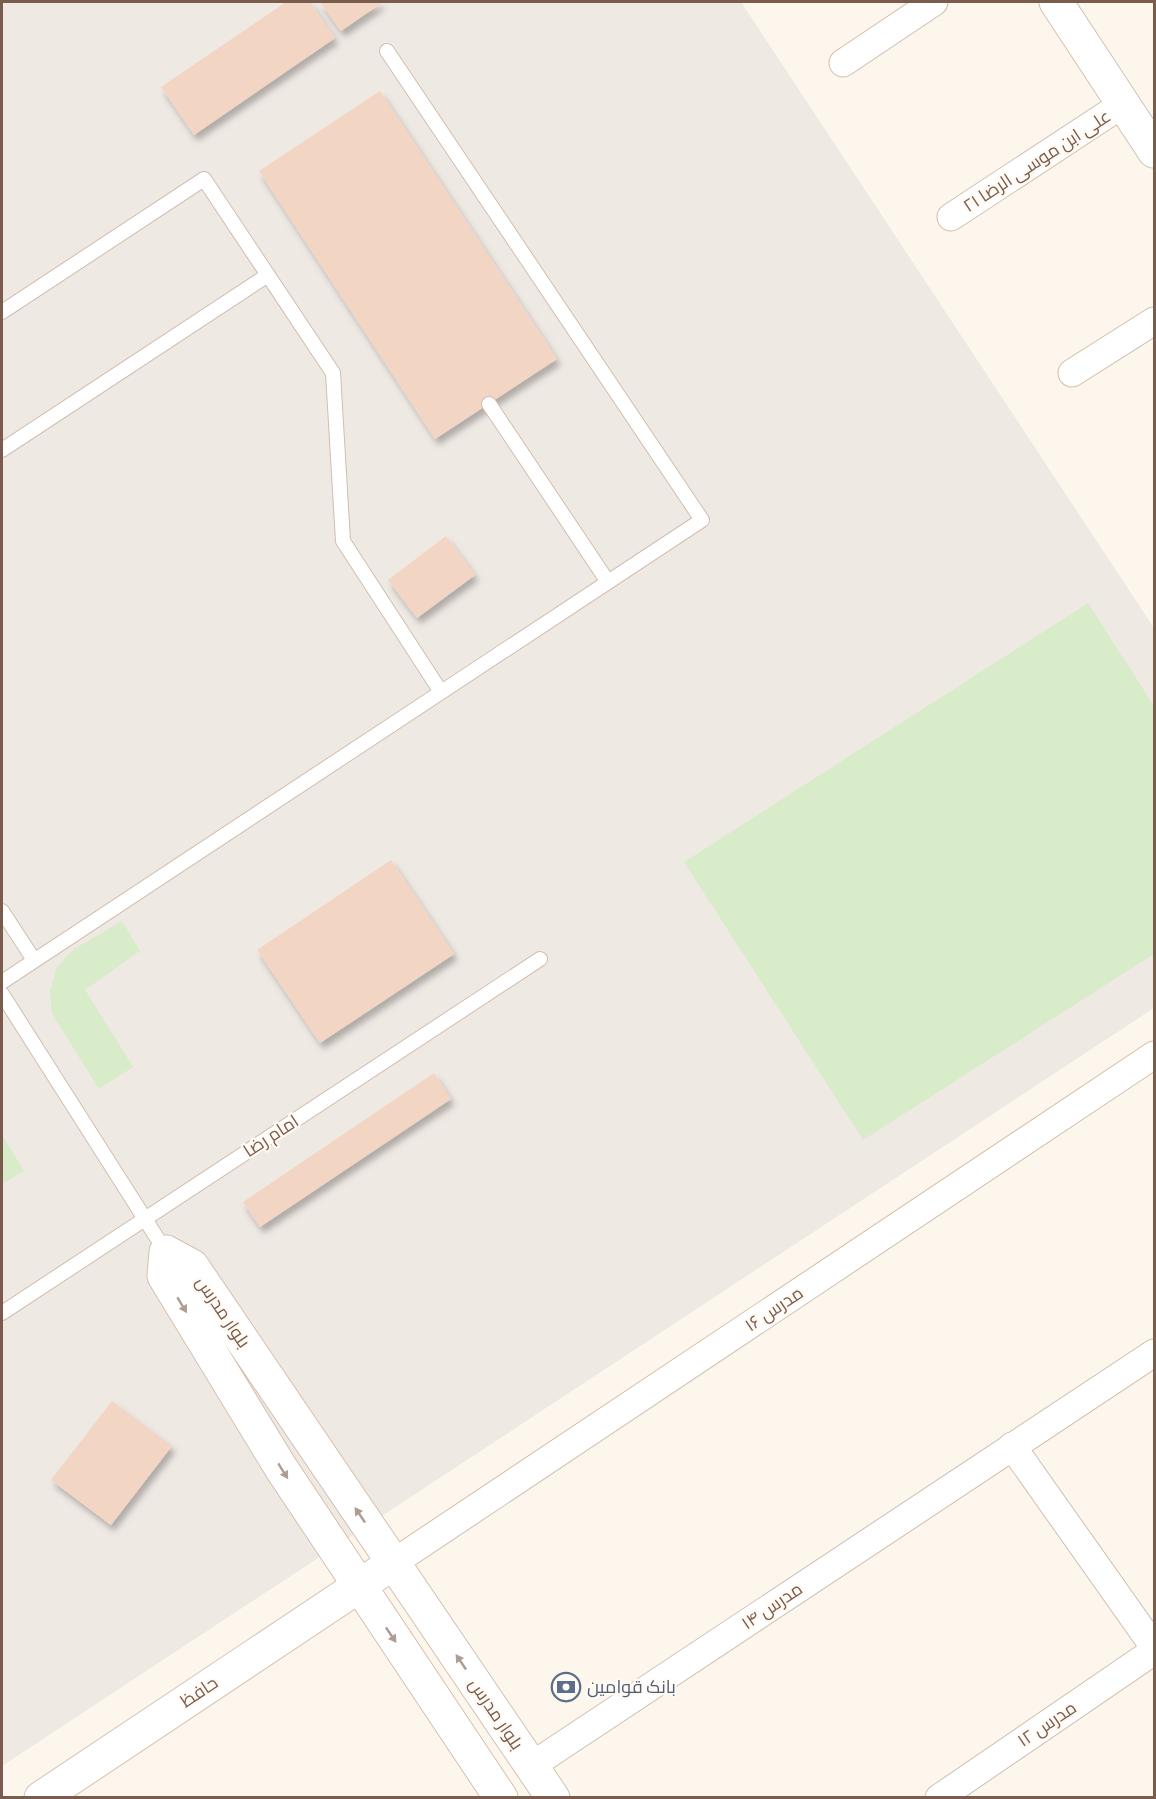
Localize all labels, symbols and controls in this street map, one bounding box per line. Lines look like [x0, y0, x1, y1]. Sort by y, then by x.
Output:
street label: علی ابن موسی الرضا ۲۱ [958, 104, 1115, 217]
street label: امام رضا [239, 1109, 303, 1163]
street label: بلوار مدرس [191, 1271, 256, 1352]
street label: مدرس ۱۶ [740, 1281, 807, 1336]
one-way arrow [176, 1297, 187, 1313]
one-way arrow [278, 1463, 289, 1479]
one-way arrow [354, 1507, 366, 1523]
street label: مدرس ۱۴ [737, 1577, 807, 1634]
one-way arrow [385, 1627, 396, 1643]
one-way arrow [455, 1655, 467, 1671]
street label: حافظ [175, 1671, 221, 1712]
bank icon: بانک قوامین [550, 1671, 582, 1703]
street label: بلوار مدرس [464, 1673, 529, 1754]
place label: بانک قوامین [587, 1675, 676, 1698]
street label: مدرس ۱۲ [1013, 1695, 1081, 1752]

